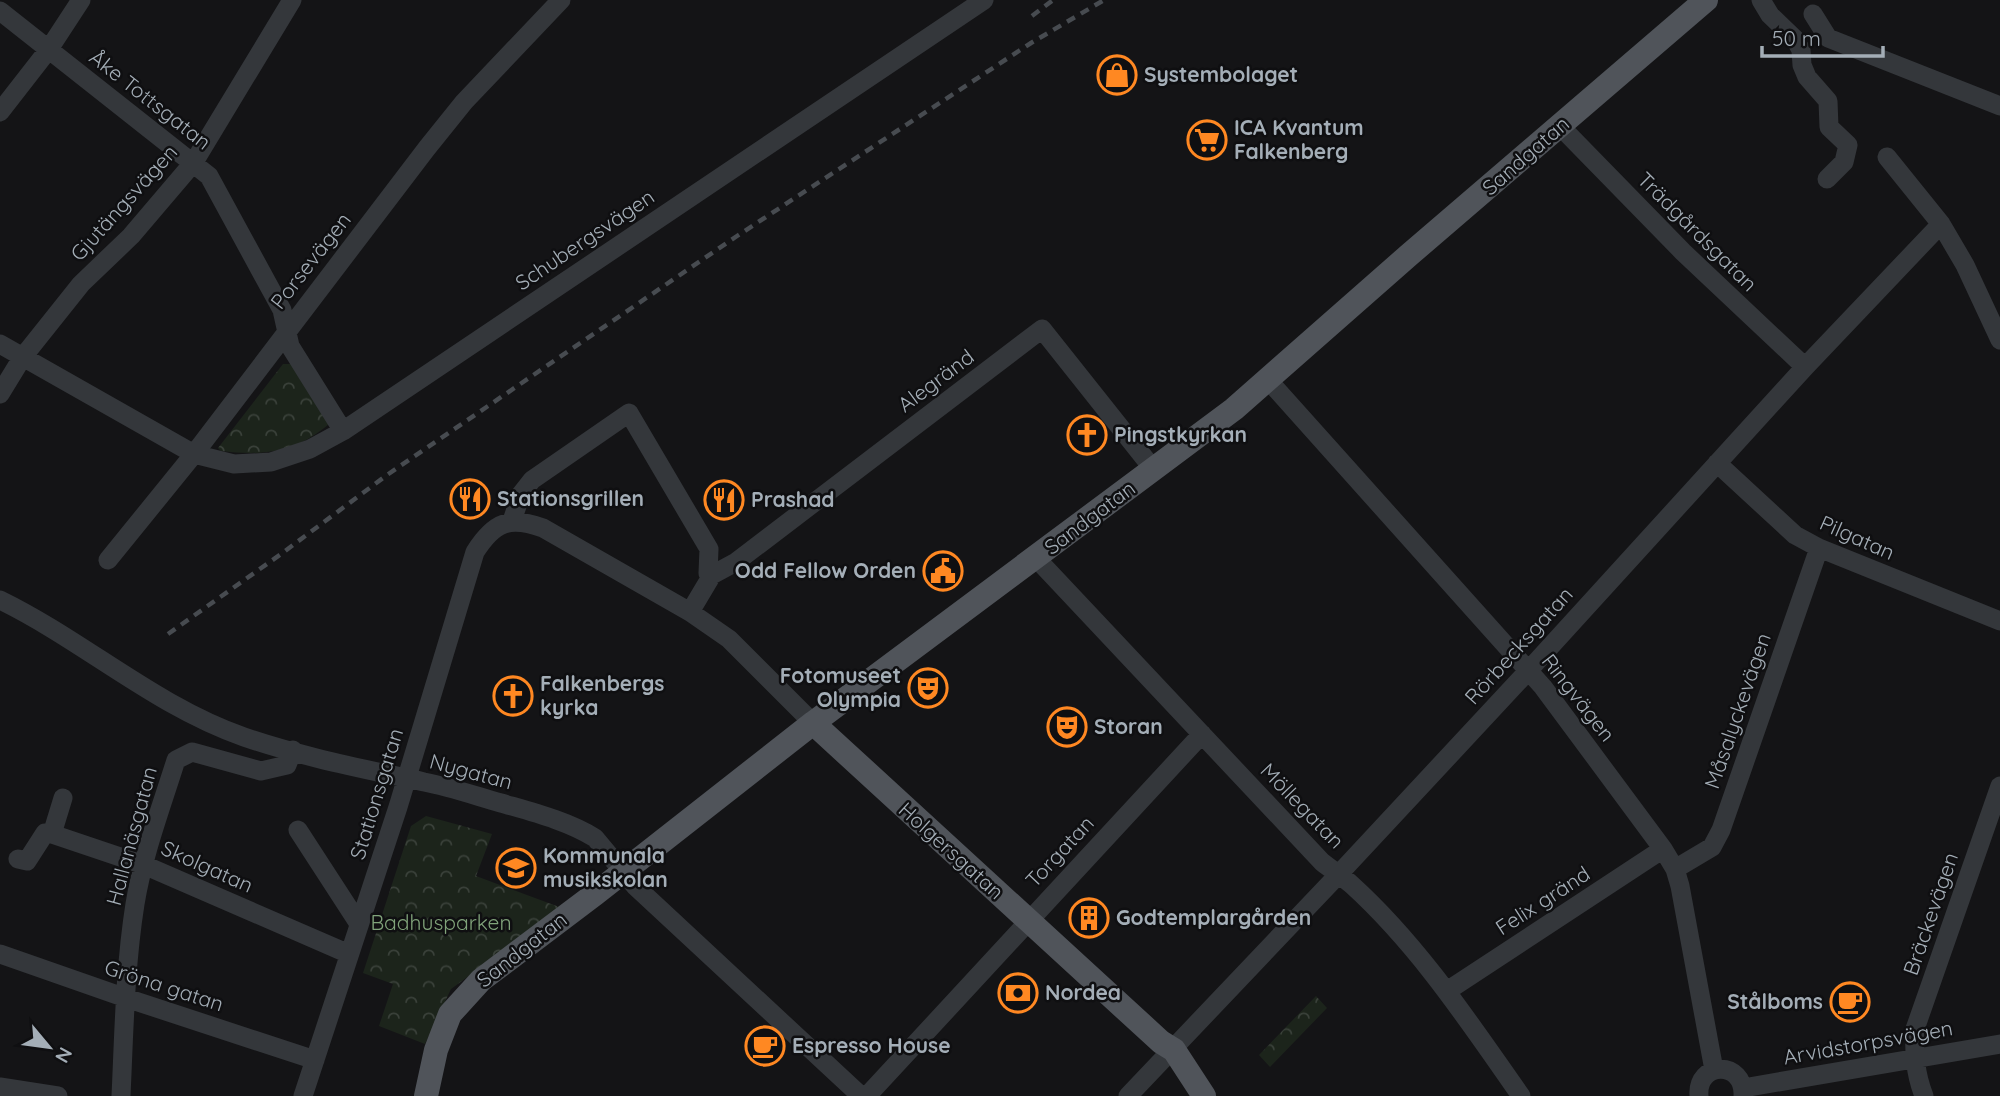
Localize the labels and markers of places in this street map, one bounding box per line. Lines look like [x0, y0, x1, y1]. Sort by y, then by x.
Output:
shop icon: Systembolaget [1096, 54, 1138, 96]
place label: Systembolaget [1144, 61, 1298, 87]
place label: ICA Kvantum Falkenberg [1234, 114, 1364, 164]
supermarket icon: ICA Kvantum Falkenberg [1186, 119, 1228, 161]
church icon: Pingstkyrkan [1066, 414, 1108, 456]
place label: Pingstkyrkan [1114, 421, 1247, 447]
restaurant icon: Stationsgrillen [449, 478, 491, 520]
restaurant icon: Prashad [703, 479, 745, 521]
place label: Stationsgrillen [497, 485, 644, 511]
place label: Prashad [751, 486, 835, 512]
public building icon: Odd Fellow Orden [922, 550, 964, 592]
place label: Odd Fellow Orden [735, 557, 916, 583]
place label: Fotomuseet Olympia [780, 662, 901, 712]
theatre icon: Fotomuseet Olympia [907, 667, 949, 709]
place label: Falkenbergs kyrka [540, 670, 664, 720]
church icon: Falkenbergs kyrka [492, 675, 534, 717]
theatre icon: Storan [1046, 706, 1088, 748]
place label: Storan [1094, 713, 1163, 739]
place label: Kommunala musikskolan [543, 842, 668, 892]
school or university icon: Kommunala musikskolan [495, 847, 537, 889]
building icon: Godtemplargården [1068, 897, 1110, 939]
place label: Godtemplargården [1116, 904, 1311, 930]
bank icon: Nordea [997, 972, 1039, 1014]
place label: Nordea [1045, 979, 1121, 1005]
cafe icon: Stålboms [1829, 981, 1871, 1023]
place label: Stålboms [1727, 988, 1823, 1014]
cafe icon: Espresso House [744, 1025, 786, 1067]
place label: Espresso House [792, 1032, 951, 1058]

